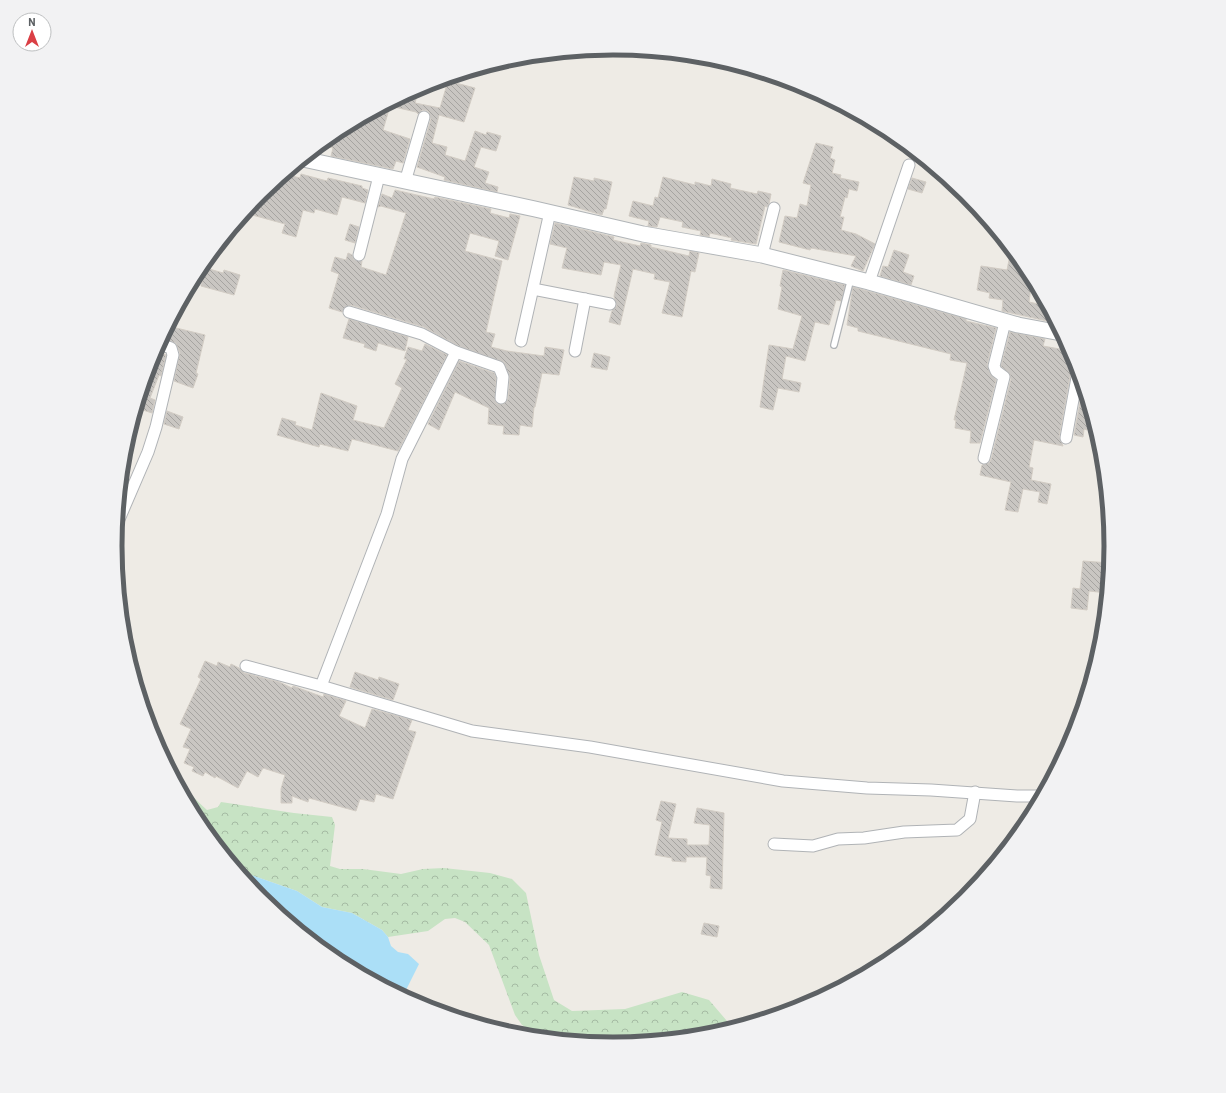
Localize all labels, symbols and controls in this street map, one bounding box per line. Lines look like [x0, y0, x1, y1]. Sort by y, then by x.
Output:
north arrow [12, 12, 52, 52]
text: N [28, 15, 36, 28]

